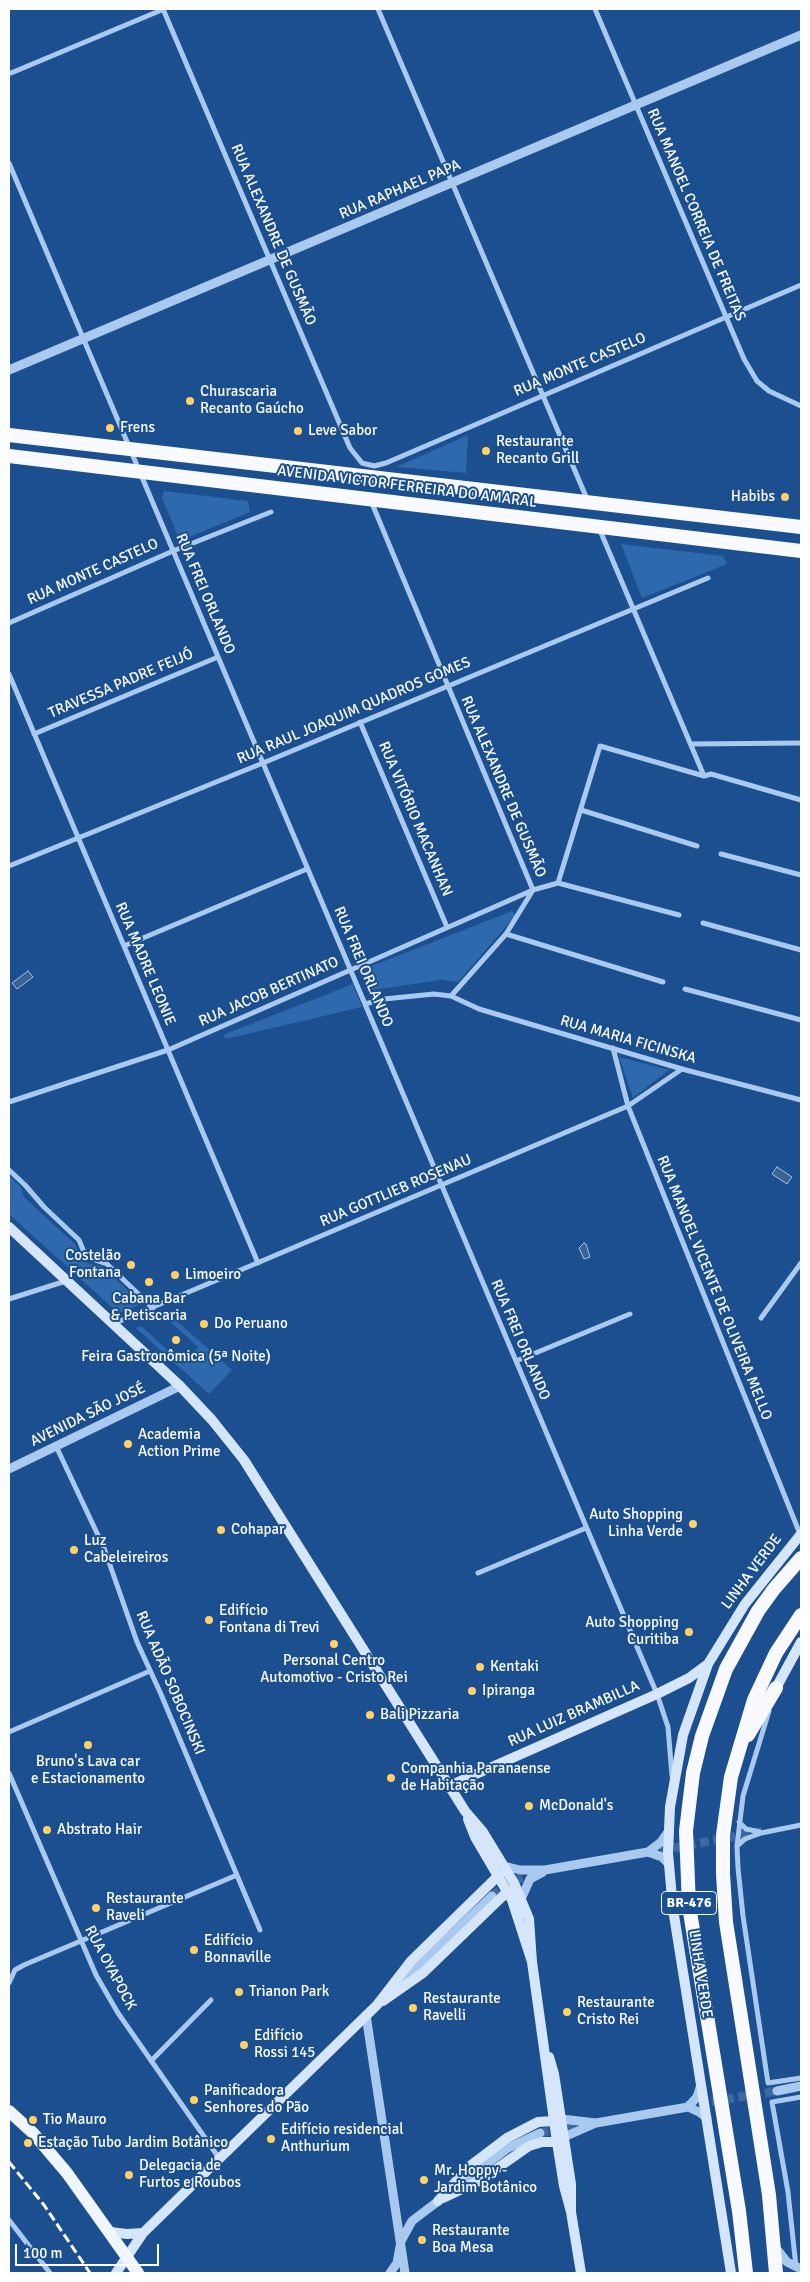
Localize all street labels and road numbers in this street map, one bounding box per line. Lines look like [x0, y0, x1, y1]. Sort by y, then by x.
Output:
street label: RUA MANOEL CORREIA DE FREITAS [643, 106, 749, 324]
street label: RUA ALEXANDRE DE GUSMÃO [227, 142, 319, 328]
street label: RUA RAPHAEL PAPA [337, 156, 463, 224]
street label: RUA MONTE CASTELO [511, 329, 649, 401]
street label: AVENIDA VICTOR FERREIRA DO AMARAL [276, 462, 538, 512]
street label: RUA FREI ORLANDO [171, 531, 239, 657]
street label: RUA MONTE CASTELO [25, 535, 161, 609]
street label: TRAVESSA PADRE FEIJÓ [46, 645, 196, 723]
street label: RUA RAUL JOAQUIM QUADROS GOMES [235, 653, 473, 769]
street label: RUA ALEXANDRE DE GUSMÃO [457, 694, 549, 880]
street label: RUA VITÓRIO MACANHAN [374, 739, 456, 899]
street label: RUA MADRE LEONIE [111, 900, 179, 1028]
street label: RUA FREI ORLANDO [329, 904, 397, 1030]
street label: RUA JACOB BERTINATO [196, 953, 342, 1031]
street label: RUA MARIA FICINSKA [558, 1012, 698, 1068]
street label: RUA GOTTLIEB ROSENAU [318, 1151, 474, 1231]
street label: RUA MANOEL VICENTE DE OLIVEIRA MELLO [653, 1153, 775, 1423]
street label: RUA FREI ORLANDO [486, 1277, 554, 1403]
street label: AVENIDA SÃO JOSÉ [27, 1379, 149, 1451]
street label: LINHA VERDE [718, 1531, 786, 1613]
street label: RUA ADÃO SOBOCINSKI [132, 1609, 208, 1757]
street label: RUA LUIZ BRAMBILLA [505, 1677, 643, 1751]
road number: BR-476 [662, 1892, 716, 1915]
street label: RUA OYAPOCK [80, 1923, 140, 2013]
street label: LINHA VERDE [684, 1929, 716, 2019]

